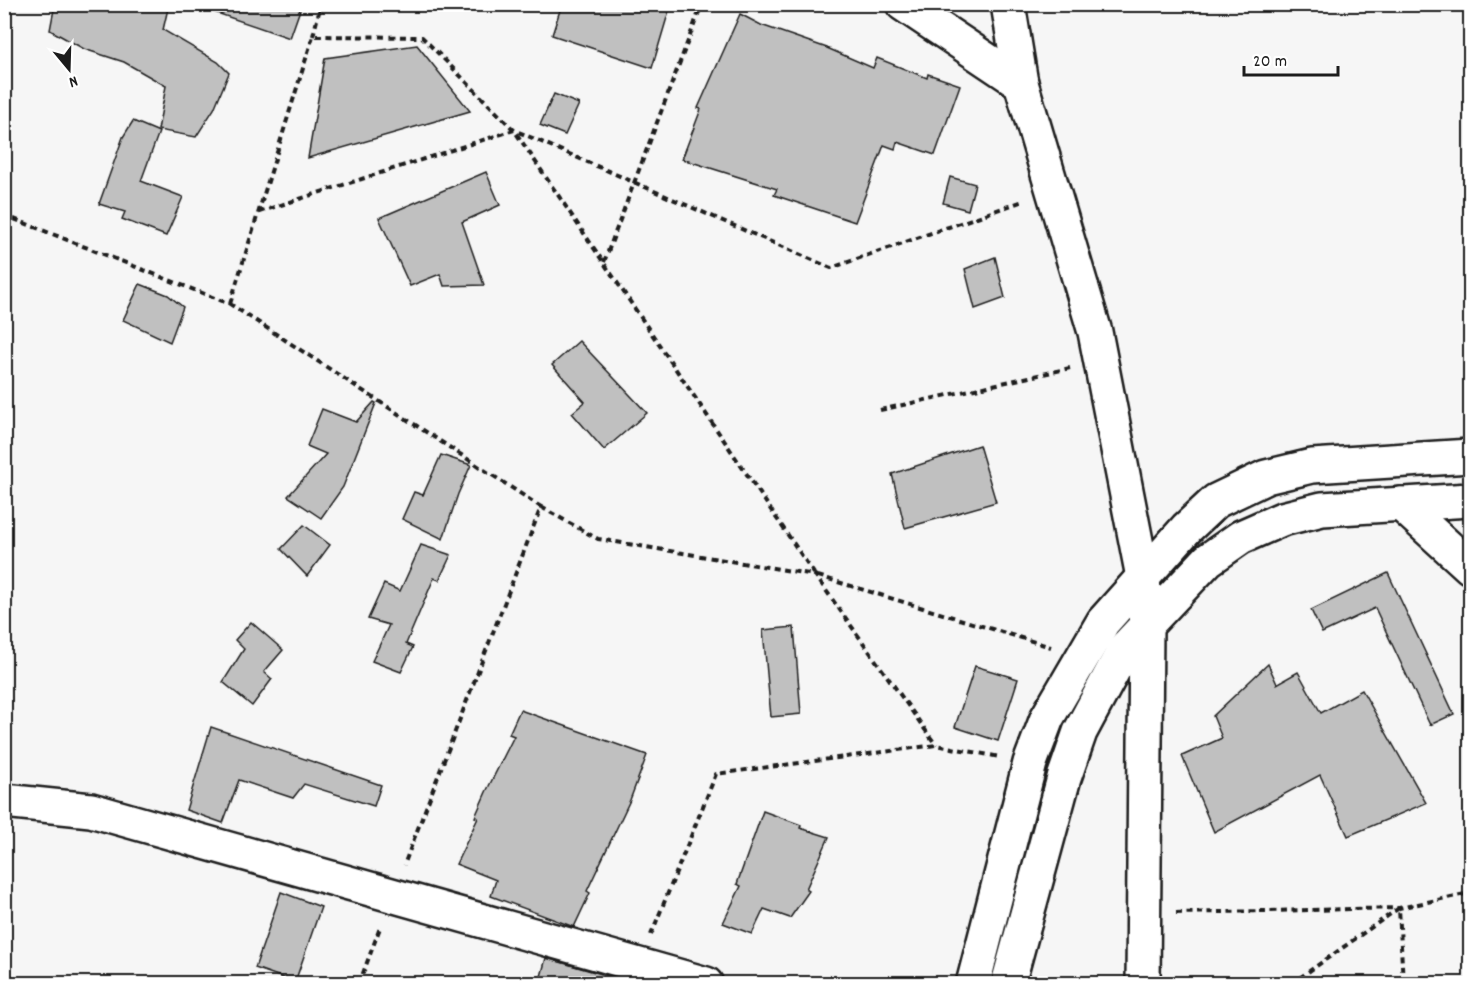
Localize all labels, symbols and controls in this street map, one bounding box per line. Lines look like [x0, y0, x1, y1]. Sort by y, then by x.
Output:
north arrow [39, 39, 99, 99]
scale bar [1244, 39, 1338, 77]
text: 20 m [1253, 50, 1287, 75]
text: N [65, 69, 81, 93]

